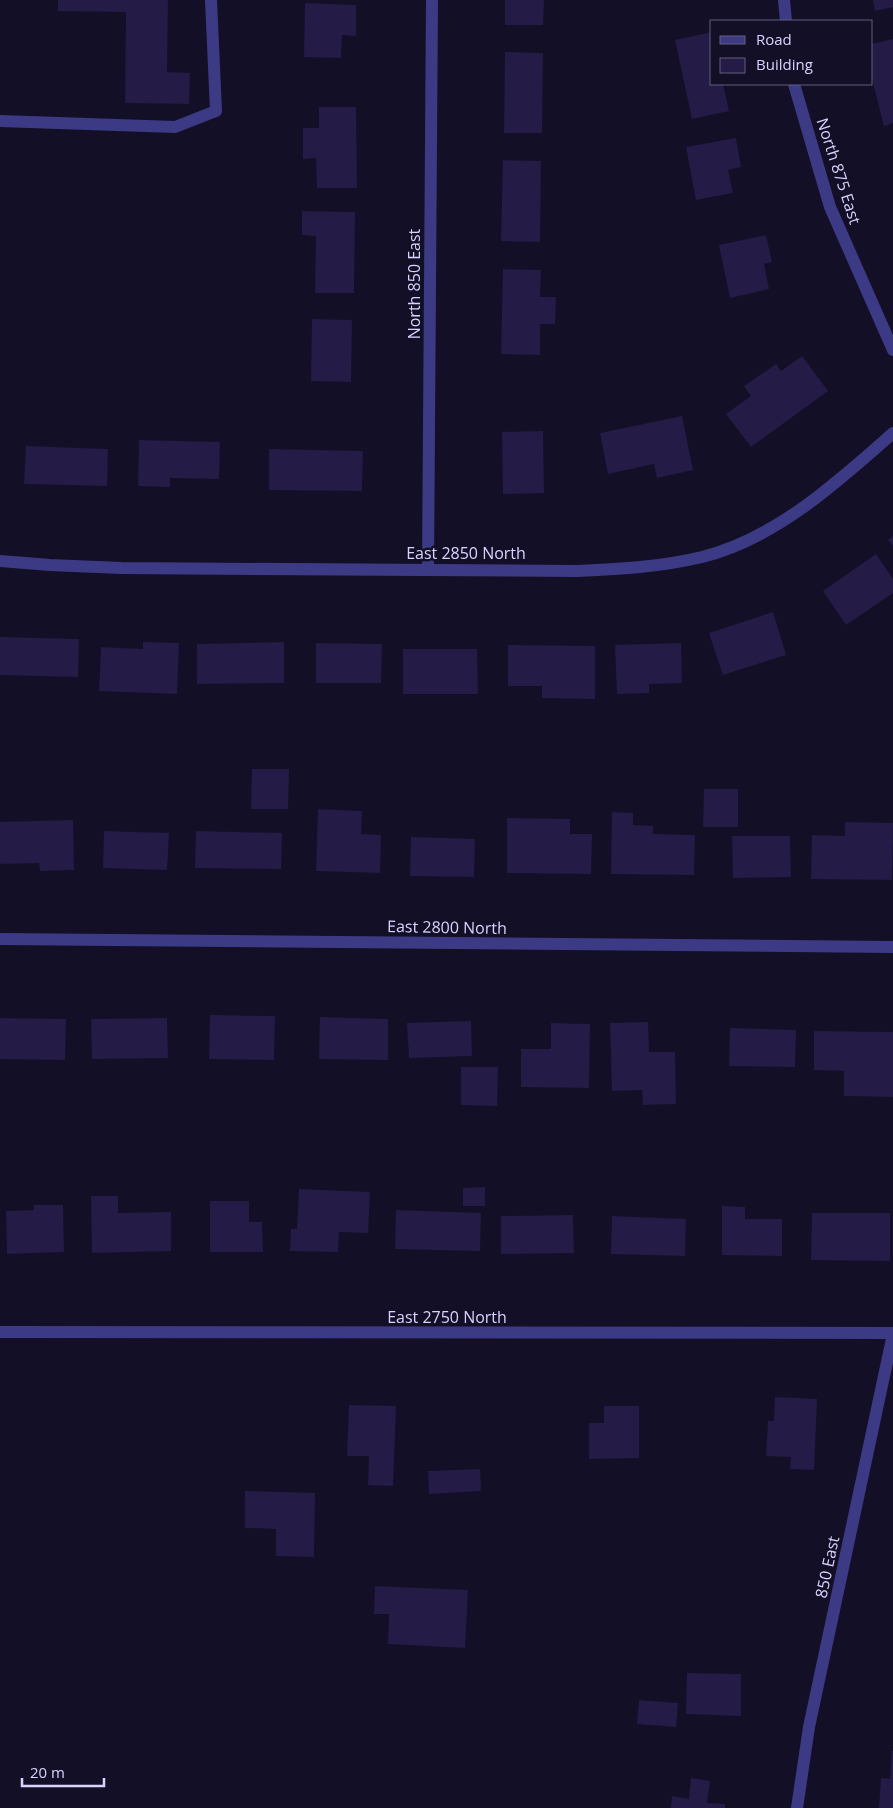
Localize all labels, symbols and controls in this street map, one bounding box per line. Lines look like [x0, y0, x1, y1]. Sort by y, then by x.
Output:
legend [710, 20, 873, 85]
text: Road [756, 29, 792, 49]
text: Building [756, 54, 813, 74]
street label: North 875 East [811, 115, 867, 227]
street label: North 850 East [403, 228, 425, 339]
street label: East 2850 North [406, 542, 526, 564]
street label: East 2800 North [387, 915, 507, 939]
street label: East 2750 North [387, 1306, 507, 1328]
street label: 850 East [810, 1534, 844, 1600]
scale bar [22, 1756, 105, 1788]
text: 20 m [30, 1762, 65, 1782]

